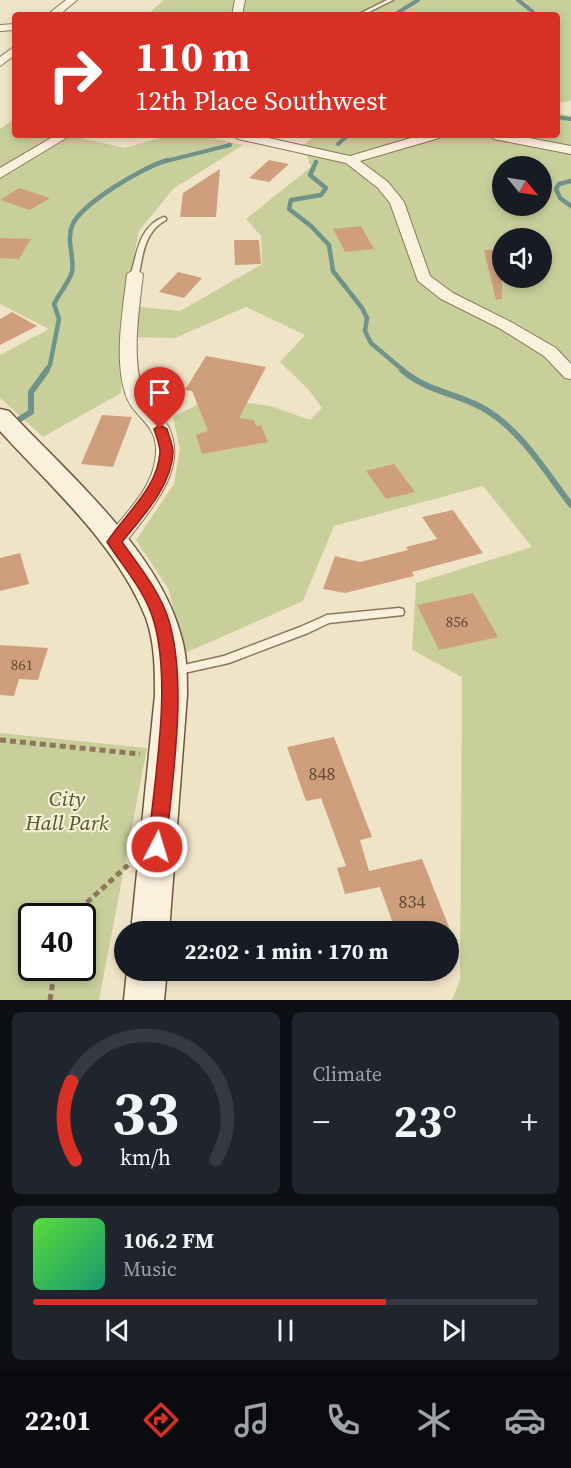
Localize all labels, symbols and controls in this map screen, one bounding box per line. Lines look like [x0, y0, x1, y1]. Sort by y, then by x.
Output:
text: 110 m [135, 27, 250, 85]
icon: right [36, 36, 114, 114]
text: 12th Place Southwest [135, 82, 387, 119]
north arrow [492, 156, 552, 216]
map controls [492, 156, 552, 288]
button: sound [492, 228, 552, 288]
pin [134, 367, 185, 429]
icon: arrive [143, 376, 176, 409]
house number: 856 [446, 611, 468, 632]
house number: 861 [11, 654, 33, 675]
house number: 848 [309, 761, 336, 786]
park label: City Hall Park [24, 784, 109, 837]
position arrow [125, 815, 189, 879]
house number: 834 [399, 889, 426, 914]
speed limit sign: 40 [18, 903, 96, 981]
text: 22:02 · 1 min · 170 m [185, 936, 388, 966]
text: Climate [313, 1060, 382, 1088]
text: 33 [112, 1069, 180, 1155]
text: 23° [393, 1090, 457, 1152]
text: − [313, 1099, 330, 1144]
text: + [520, 1099, 538, 1144]
text: km/h [120, 1143, 171, 1172]
text: 106.2 FM [123, 1225, 214, 1255]
text: Music [123, 1255, 177, 1283]
icon: previous [101, 1314, 134, 1347]
icon: pause [269, 1314, 302, 1347]
icon: next [437, 1314, 470, 1347]
icon: directions [140, 1399, 182, 1441]
icon: music [231, 1399, 273, 1441]
icon: phone [322, 1399, 364, 1441]
icon: climate [413, 1399, 455, 1441]
icon: car [504, 1399, 546, 1441]
text: 22:01 [25, 1402, 91, 1439]

